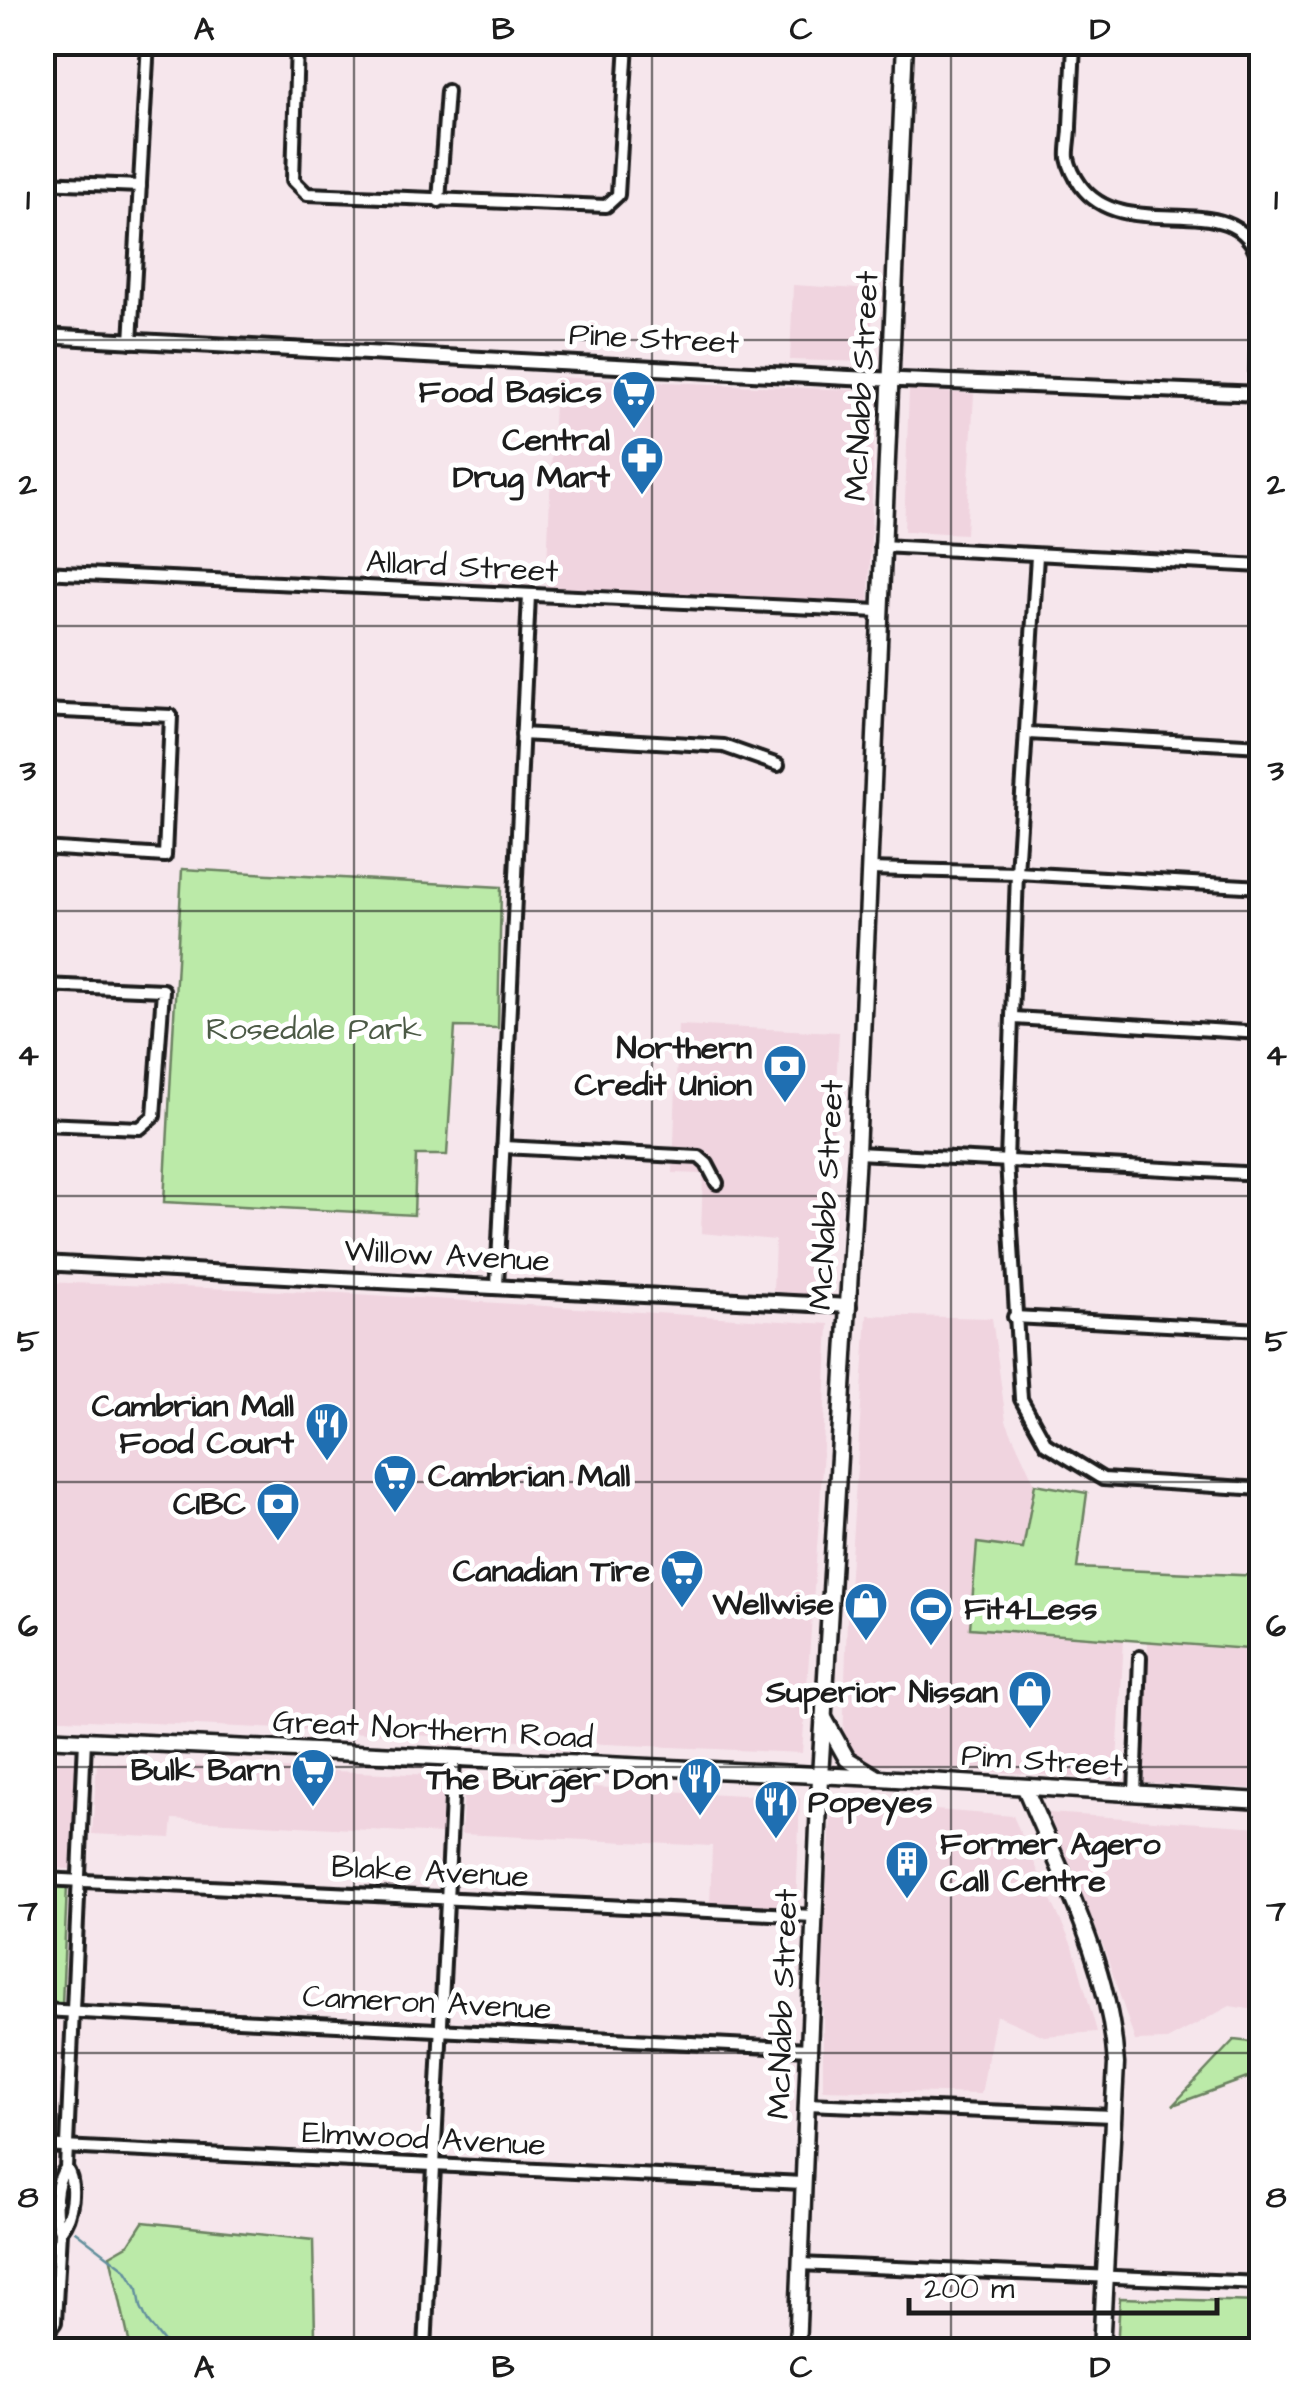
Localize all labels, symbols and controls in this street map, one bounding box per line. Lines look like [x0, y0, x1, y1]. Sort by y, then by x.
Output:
text: A [194, 7, 215, 52]
text: B [492, 7, 515, 52]
text: C [790, 7, 813, 52]
text: D [1090, 7, 1111, 52]
text: 1 [26, 177, 30, 222]
text: 1 [1274, 177, 1278, 222]
street label: McNabb Street [833, 270, 891, 502]
street label: Pine Street [568, 312, 740, 366]
supermarket icon: Food Basics [611, 369, 657, 430]
place label: Food Basics [418, 370, 602, 415]
place label: Central Drug Mart [453, 418, 611, 501]
pharmacy icon: Central Drug Mart [619, 435, 665, 496]
text: 2 [18, 462, 38, 507]
text: 2 [1266, 462, 1286, 507]
street label: Allard Street [365, 539, 559, 595]
text: 3 [19, 748, 37, 793]
text: 3 [1267, 748, 1285, 793]
park label: Rosedale Park [206, 1007, 422, 1052]
place label: Northern Credit Union [575, 1026, 752, 1108]
text: 4 [17, 1033, 39, 1078]
text: 4 [1265, 1033, 1287, 1078]
bank icon: Northern Credit Union [762, 1043, 808, 1104]
street label: McNabb Street [798, 1079, 856, 1311]
street label: Willow Avenue [343, 1228, 551, 1284]
text: 5 [17, 1319, 40, 1364]
text: 5 [1265, 1319, 1288, 1364]
place label: Cambrian Mall Food Court [92, 1384, 295, 1466]
restaurant icon: Cambrian Mall Food Court [304, 1401, 350, 1462]
supermarket icon: Cambrian Mall [372, 1453, 418, 1514]
place label: Cambrian Mall [428, 1454, 630, 1499]
bank icon: CIBC [255, 1481, 301, 1542]
place label: CIBC [173, 1482, 246, 1527]
supermarket icon: Canadian Tire [659, 1548, 705, 1609]
place label: Canadian Tire [453, 1549, 650, 1594]
shop icon: Wellwise [843, 1581, 889, 1642]
place label: Wellwise [711, 1582, 834, 1627]
sports icon: Fit4Less [908, 1586, 954, 1647]
place label: Fit4Less [964, 1587, 1097, 1632]
text: 6 [18, 1604, 38, 1649]
text: 6 [1266, 1604, 1286, 1649]
shop icon: Superior Nissan [1007, 1669, 1053, 1730]
place label: Superior Nissan [765, 1670, 998, 1715]
street label: Great Northern Road [272, 1699, 594, 1761]
street label: Pim Street [960, 1733, 1124, 1789]
supermarket icon: Bulk Barn [290, 1747, 336, 1808]
place label: Bulk Barn [131, 1748, 280, 1793]
restaurant icon: The Burger Don [677, 1756, 723, 1817]
place label: The Burger Don [425, 1757, 668, 1803]
restaurant icon: Popeyes [753, 1779, 799, 1840]
place label: Popeyes [808, 1780, 932, 1826]
place label: Former Agero Call Centre [940, 1822, 1161, 1904]
building icon: Former Agero Call Centre [884, 1839, 930, 1900]
street label: Blake Avenue [330, 1844, 530, 1900]
street label: McNabb Street [756, 1888, 810, 2120]
text: 7 [17, 1889, 38, 1934]
text: 7 [1265, 1889, 1286, 1934]
street label: Cameron Avenue [301, 1974, 553, 2032]
street label: Elmwood Avenue [301, 2110, 547, 2168]
text: 8 [18, 2175, 39, 2220]
text: 8 [1266, 2175, 1287, 2220]
scale bar [909, 2253, 1216, 2315]
text: 200 m [924, 2268, 1015, 2310]
text: A [194, 2345, 215, 2390]
text: B [492, 2345, 515, 2390]
text: C [790, 2345, 813, 2390]
text: D [1090, 2345, 1111, 2390]

